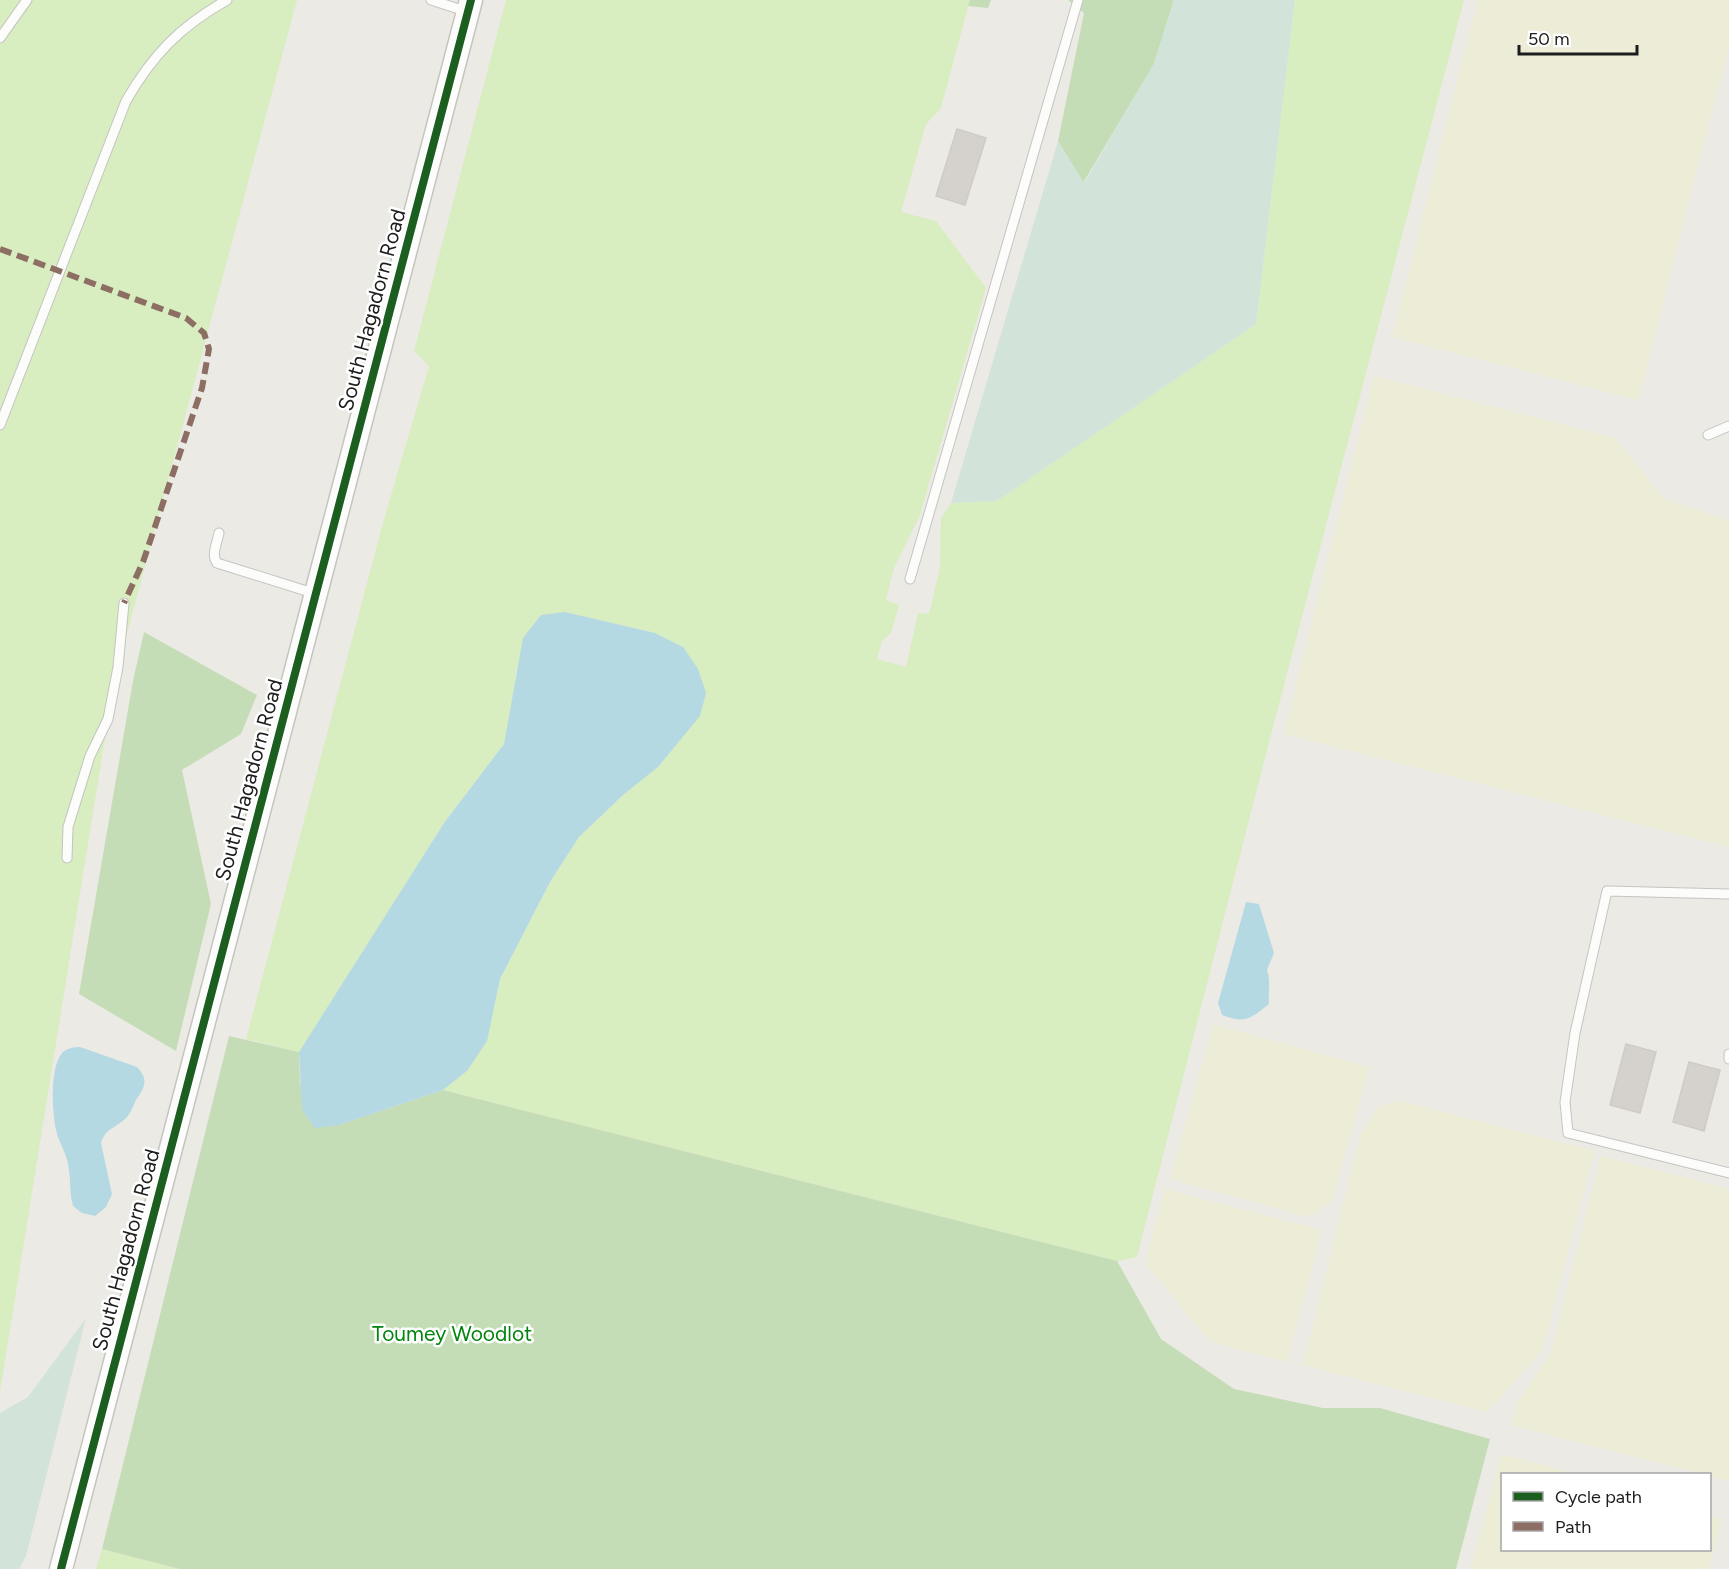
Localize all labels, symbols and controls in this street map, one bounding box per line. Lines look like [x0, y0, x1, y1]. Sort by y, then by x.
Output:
scale bar [1519, 18, 1638, 56]
text: 50 m [1528, 28, 1570, 50]
street label: South Hagadorn Road [333, 206, 411, 414]
street label: South Hagadorn Road [210, 676, 288, 884]
street label: South Hagadorn Road [87, 1146, 165, 1354]
park label: Toumey Woodlot [372, 1321, 532, 1346]
legend [1501, 1473, 1711, 1551]
text: Cycle path [1555, 1486, 1642, 1508]
text: Path [1555, 1516, 1591, 1538]

